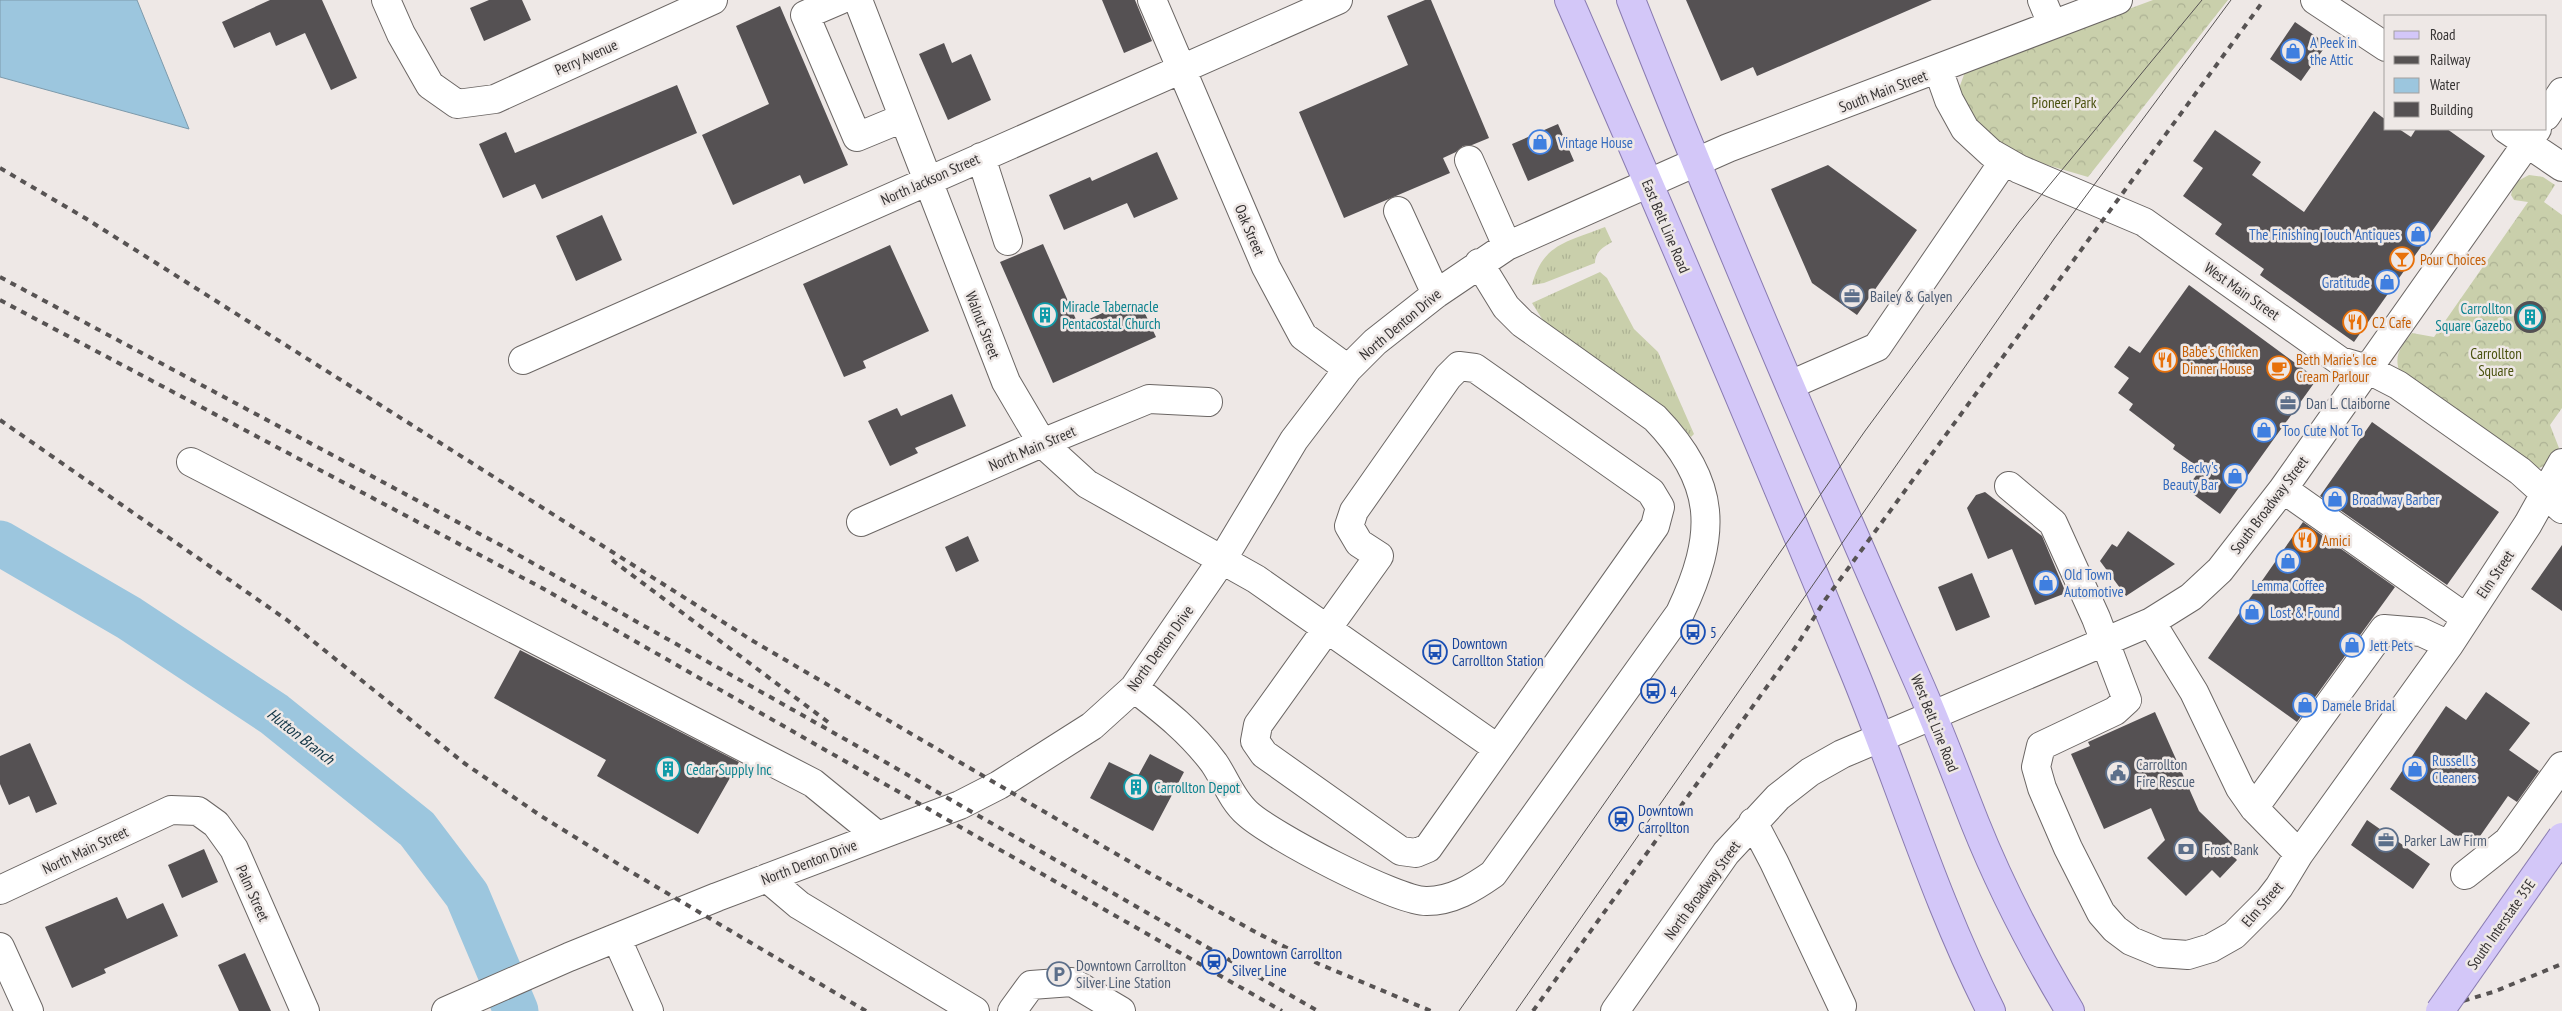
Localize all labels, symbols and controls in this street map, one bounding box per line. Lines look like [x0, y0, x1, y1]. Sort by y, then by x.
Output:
legend [2384, 15, 2547, 130]
text: Road [2430, 25, 2456, 44]
place label: A Peek in the Attic [2310, 33, 2357, 69]
street label: Perry Avenue [552, 35, 620, 79]
shop icon: A Peek in the Attic [2280, 38, 2306, 64]
text: Railway [2430, 50, 2471, 69]
street label: South Main Street [1836, 65, 1930, 117]
text: Water [2430, 75, 2461, 94]
park label: Pioneer Park [2032, 93, 2097, 112]
text: Building [2430, 100, 2473, 119]
shop icon: Vintage House [1527, 129, 1553, 155]
place label: Vintage House [1557, 133, 1633, 152]
street label: North Jackson Street [878, 149, 982, 209]
street label: East Belt Line Road [1638, 176, 1694, 276]
street label: Oak Street [1231, 201, 1269, 259]
shop icon: The Finishing Touch Antiques [2405, 221, 2431, 247]
place label: The Finishing Touch Antiques [2249, 225, 2400, 244]
bar icon: Pour Choices [2389, 246, 2415, 272]
place label: Pour Choices [2420, 250, 2486, 269]
street label: West Main Street [2201, 258, 2283, 324]
shop icon: Gratitude [2374, 269, 2400, 295]
place label: Gratitude [2322, 273, 2370, 292]
office icon: Bailey & Galyen [1839, 283, 1865, 309]
street label: North Denton Drive [1355, 284, 1445, 364]
place label: Bailey & Galyen [1870, 287, 1952, 306]
street label: Walnut Street [961, 289, 1005, 361]
place label: Miracle Tabernacle Pentacostal Church [1062, 297, 1161, 333]
place label: Carrollton Square Gazebo [2435, 299, 2512, 335]
building icon: Miracle Tabernacle Pentacostal Church [1032, 302, 1058, 328]
building icon: Carrollton Square Gazebo [2517, 304, 2543, 330]
restaurant icon: C2 Cafe [2342, 309, 2368, 335]
place label: C2 Cafe [2372, 313, 2411, 332]
place label: Babe's Chicken Dinner House [2182, 342, 2258, 378]
park label: Carrollton Square [2470, 344, 2522, 380]
restaurant icon: Babe's Chicken Dinner House [2152, 347, 2178, 373]
place label: Beth Marie's Ice Cream Parlour [2296, 350, 2377, 386]
cafe icon: Beth Marie's Ice Cream Parlour [2266, 355, 2292, 381]
office icon: Dan L. Claiborne [2275, 390, 2301, 416]
place label: Dan L. Claiborne [2306, 394, 2390, 413]
shop icon: Too Cute Not To [2251, 417, 2277, 443]
street label: North Main Street [986, 421, 1078, 475]
place label: Too Cute Not To [2282, 421, 2363, 440]
street label: South Broadway Street [2226, 452, 2312, 558]
place label: Becky's Beauty Bar [2163, 458, 2219, 494]
shop icon: Becky's Beauty Bar [2222, 463, 2248, 489]
shop icon: Broadway Barber [2322, 486, 2348, 512]
place label: Broadway Barber [2352, 490, 2440, 509]
restaurant icon: Amici [2292, 527, 2318, 553]
place label: Amici [2322, 531, 2351, 550]
street label: Elm Street [2472, 546, 2518, 602]
shop icon: Lemma Coffee [2275, 548, 2301, 574]
place label: Old Town Automotive [2064, 565, 2124, 601]
shop icon: Old Town Automotive [2033, 570, 2059, 596]
place label: Lemma Coffee [2251, 576, 2325, 595]
shop icon: Lost & Found [2239, 599, 2265, 625]
street label: North Denton Drive [1123, 602, 1197, 694]
place label: Lost & Found [2270, 603, 2340, 622]
bus stop icon: 5 [1680, 619, 1706, 645]
place label: 5 [1710, 623, 1717, 642]
shop icon: Jett Pets [2339, 632, 2365, 658]
place label: Downtown Carrollton Station [1452, 634, 1544, 670]
place label: Jett Pets [2369, 636, 2413, 655]
bus stop icon: Downtown Carrollton Station [1422, 639, 1448, 665]
street label: West Belt Line Road [1907, 672, 1963, 774]
bus stop icon: 4 [1640, 678, 1666, 704]
place label: 4 [1670, 682, 1677, 701]
shop icon: Damele Bridal [2292, 692, 2318, 718]
place label: Damele Bridal [2322, 696, 2396, 715]
water label: Hutton Branch [263, 704, 339, 769]
place label: Russell's Cleaners [2432, 751, 2477, 787]
place label: Carrollton Fire Rescue [2136, 755, 2195, 791]
building icon: Cedar Supply Inc [655, 756, 681, 782]
shop icon: Russell's Cleaners [2402, 756, 2428, 782]
place label: Cedar Supply Inc [686, 760, 772, 779]
public building icon: Carrollton Fire Rescue [2105, 760, 2131, 786]
building icon: Carrollton Depot [1123, 774, 1149, 800]
place label: Carrollton Depot [1154, 778, 1240, 797]
place label: Downtown Carrollton [1638, 801, 1693, 837]
station icon: Downtown Carrollton [1608, 806, 1634, 832]
street label: North Main Street [39, 822, 131, 878]
office icon: Parker Law Firm [2373, 827, 2399, 853]
place label: Parker Law Firm [2404, 831, 2487, 850]
street label: North Denton Drive [758, 835, 860, 889]
bank icon: Frost Bank [2173, 836, 2199, 862]
street label: North Broadway Street [1660, 837, 1744, 943]
place label: Frost Bank [2204, 840, 2259, 859]
street label: Palm Street [232, 862, 274, 924]
street label: South Interstate 35E [2463, 875, 2539, 973]
street label: Elm Street [2237, 877, 2287, 931]
place label: Downtown Carrollton Silver Line [1232, 944, 1342, 980]
station icon: Downtown Carrollton Silver Line [1201, 949, 1227, 975]
place label: Downtown Carrollton Silver Line Station [1076, 956, 1186, 992]
parking icon: Downtown Carrollton Silver Line Station [1046, 961, 1072, 987]

